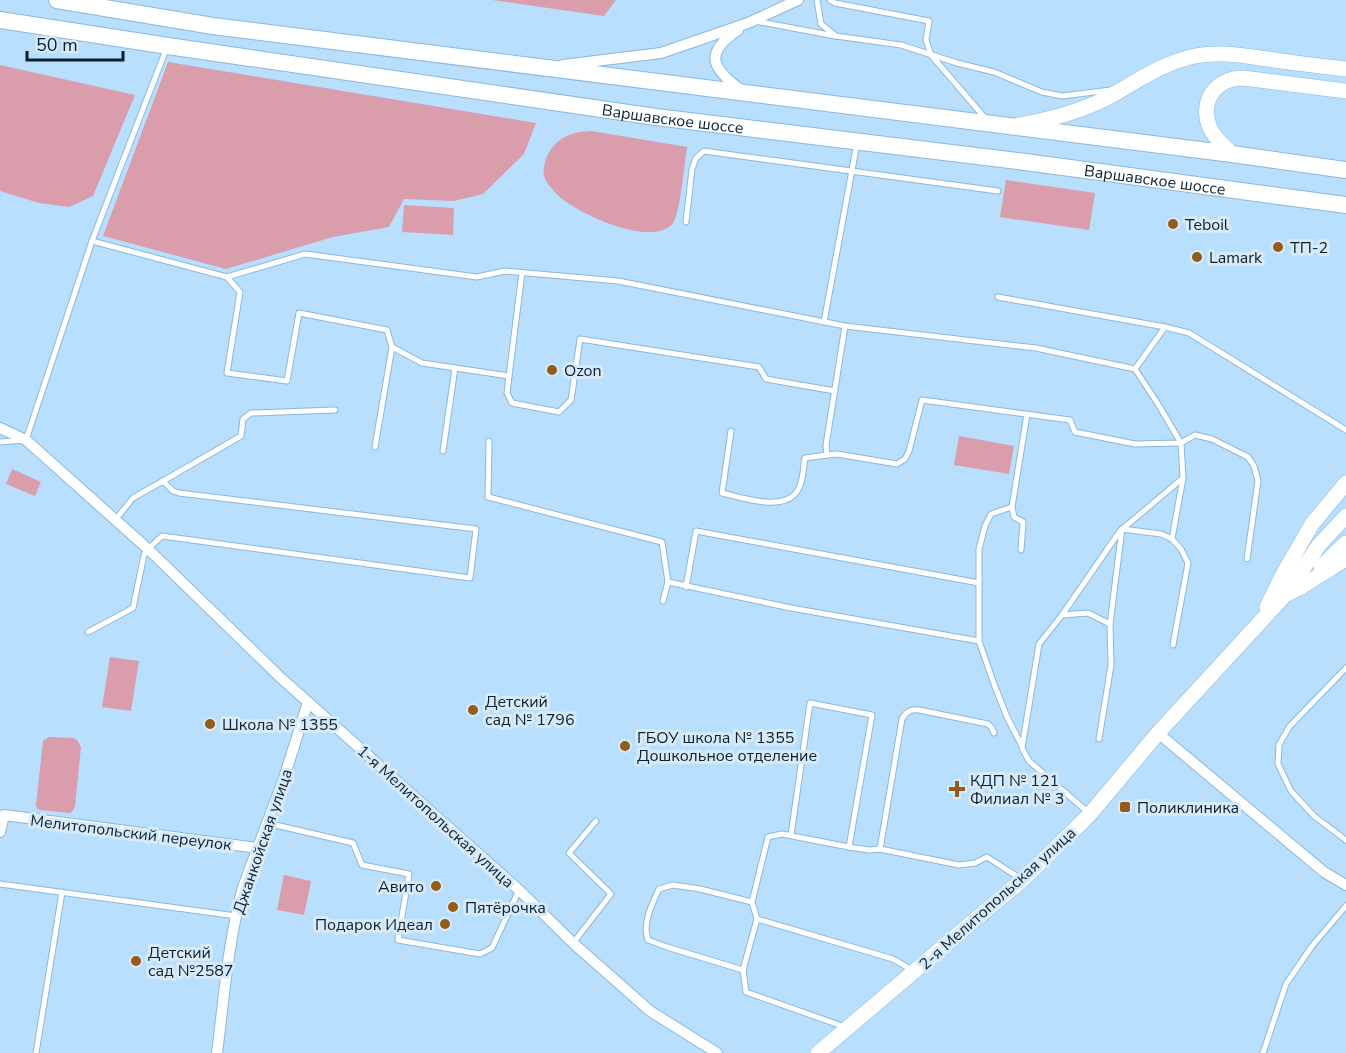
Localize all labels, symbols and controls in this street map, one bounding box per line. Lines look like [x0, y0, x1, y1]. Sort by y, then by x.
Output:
scale bar [27, 24, 123, 62]
text: 50 m [36, 33, 78, 57]
street label: Варшавское шоссе [600, 99, 745, 140]
street label: Варшавское шоссе [1083, 160, 1227, 201]
place label: Teboil [1185, 214, 1229, 236]
marker: Teboil [1166, 217, 1180, 231]
place label: ТП-2 [1290, 237, 1328, 259]
marker: ТП-2 [1271, 240, 1285, 254]
place label: Lamark [1209, 247, 1263, 269]
marker: Lamark [1190, 250, 1204, 264]
place label: Ozon [564, 360, 602, 382]
marker: Ozon [545, 363, 559, 377]
place label: Детский сад № 1796 [485, 691, 575, 731]
marker: Детский сад № 1796 [466, 703, 480, 717]
place label: Школа № 1355 [222, 714, 338, 736]
marker: Школа № 1355 [203, 717, 217, 731]
place label: ГБОУ школа № 1355 Дошкольное отделение [637, 727, 817, 767]
marker: ГБОУ школа № 1355 Дошкольное отделение [618, 739, 632, 753]
street label: 1-я Мелитопольская улица [352, 740, 519, 893]
street label: Джанкойская улица [228, 766, 298, 917]
place label: КДП № 121 Филиал № 3 [970, 770, 1064, 810]
marker: КДП № 121 Филиал № 3 [948, 780, 966, 798]
place label: Поликлиника [1137, 797, 1239, 819]
marker: Поликлиника [1118, 800, 1132, 814]
street label: Мелитопольский переулок [29, 810, 233, 856]
street label: 2-я Мелитопольская улица [914, 822, 1081, 975]
place label: Авито [378, 876, 424, 898]
marker: Авито [429, 879, 443, 893]
place label: Пятёрочка [465, 897, 546, 919]
marker: Пятёрочка [446, 900, 460, 914]
place label: Подарок Идеал [315, 914, 433, 936]
marker: Подарок Идеал [438, 917, 452, 931]
place label: Детский сад №2587 [148, 942, 233, 982]
marker: Детский сад №2587 [129, 954, 143, 968]

